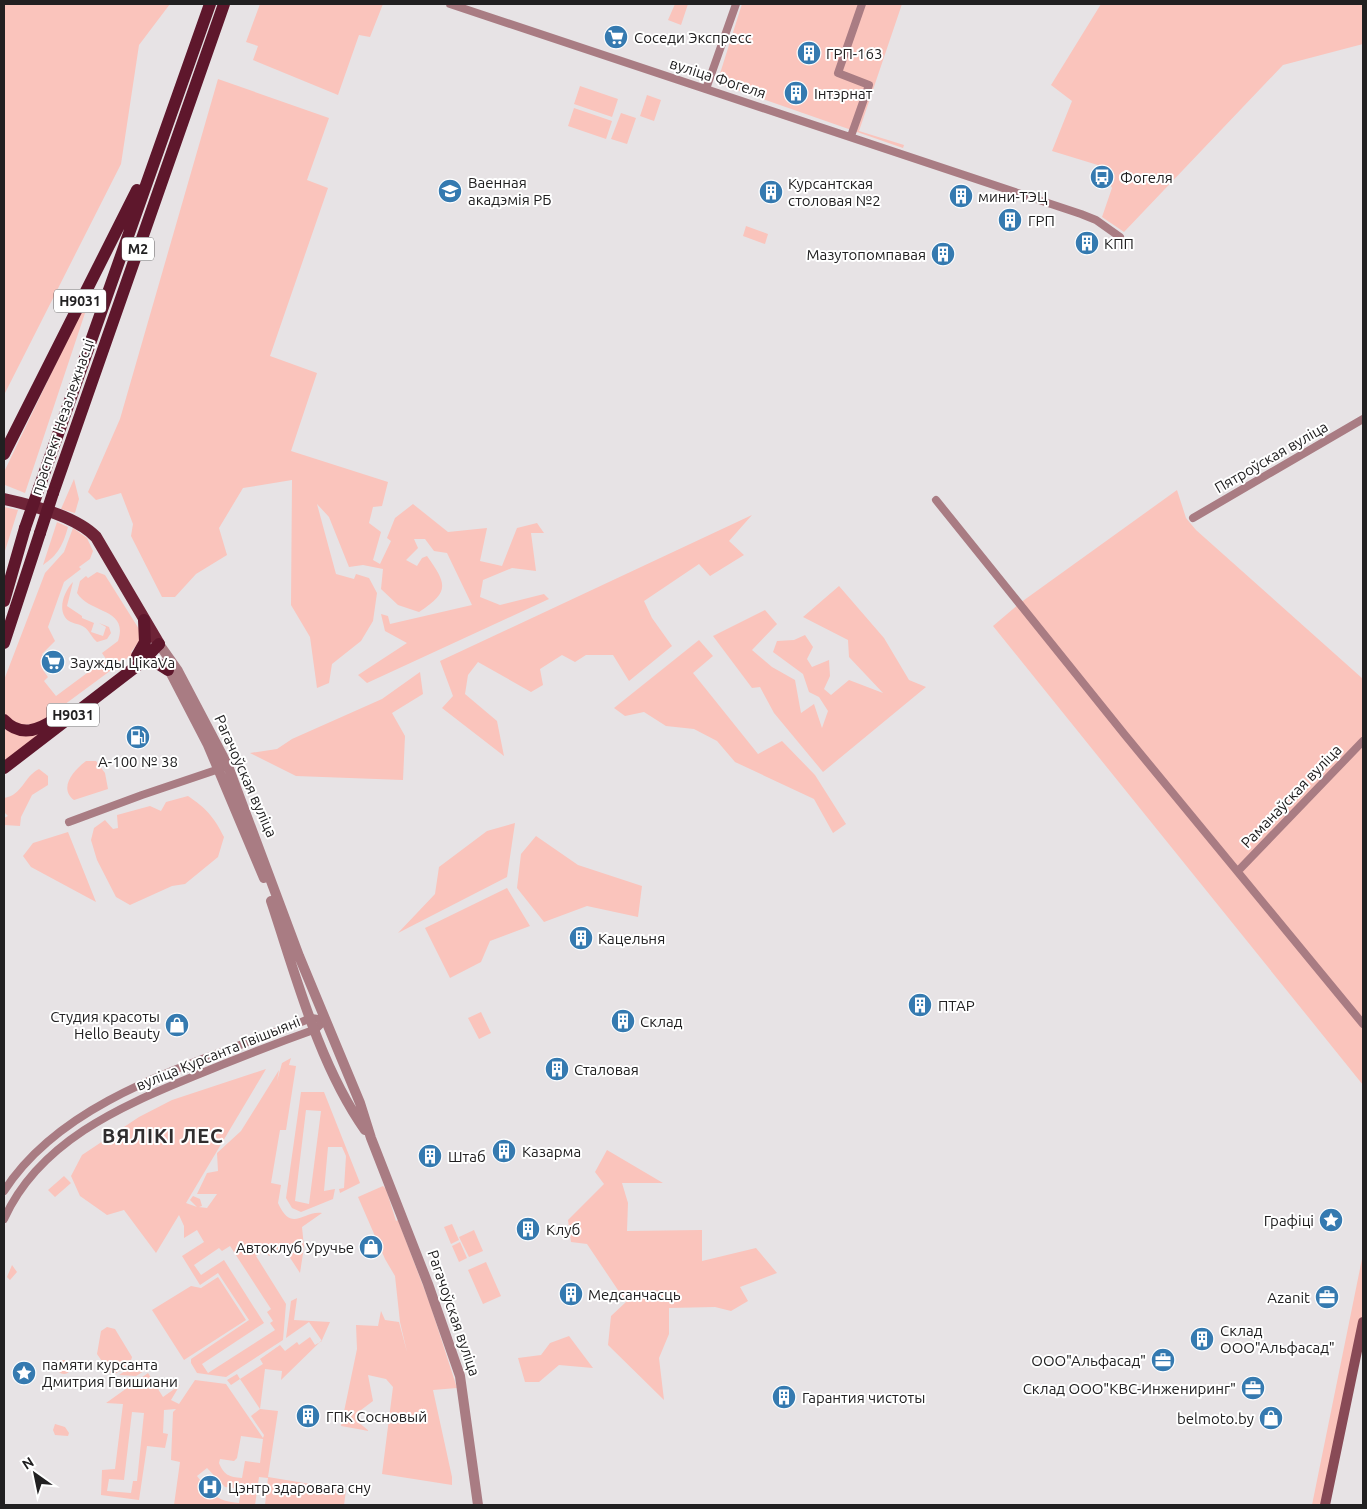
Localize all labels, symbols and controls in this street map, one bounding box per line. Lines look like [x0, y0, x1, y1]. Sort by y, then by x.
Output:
supermarket icon: Соседи Экспресс [603, 24, 629, 50]
place label: Соседи Экспресс [634, 29, 752, 46]
building icon: ГРП-163 [796, 40, 822, 66]
place label: ГРП-163 [826, 45, 882, 62]
street label: вуліца Фогеля [668, 54, 768, 102]
building icon: Інтэрнат [783, 80, 809, 106]
place label: Інтэрнат [814, 85, 873, 102]
bus stop icon: Фогеля [1089, 164, 1115, 190]
place label: Фогеля [1120, 169, 1173, 186]
place label: Ваенная акадэмія РБ [468, 174, 551, 208]
place label: Курсантская столовая №2 [788, 175, 881, 209]
school or university icon: Ваенная акадэмія РБ [437, 178, 463, 204]
building icon: Курсантская столовая №2 [758, 179, 784, 205]
building icon: мини-ТЭЦ [948, 183, 974, 209]
place label: мини-ТЭЦ [978, 188, 1048, 205]
building icon: ГРП [997, 207, 1023, 233]
place label: ГРП [1028, 212, 1055, 229]
building icon: КПП [1074, 230, 1100, 256]
place label: КПП [1104, 235, 1134, 252]
road number: М2 [122, 238, 154, 260]
building icon: Мазутопомпавая [930, 241, 956, 267]
place label: Мазутопомпавая [806, 246, 926, 263]
road number: Н9031 [54, 290, 106, 312]
street label: праспект Незалежнасці [27, 337, 97, 497]
street label: Пятроўская вуліца [1211, 418, 1331, 496]
supermarket icon: Заужды ЦікаVа [40, 649, 66, 675]
place label: Заужды ЦікаVа [70, 654, 175, 671]
road number: Н9031 [47, 704, 99, 726]
street label: Рагачоўская вуліца [211, 712, 281, 840]
fuel station icon: А-100 № 38 [125, 724, 151, 750]
street label: Раманаўская вуліца [1237, 741, 1345, 851]
place label: А-100 № 38 [98, 753, 178, 770]
building icon: Кацельня [568, 925, 594, 951]
place label: Кацельня [598, 930, 665, 947]
building icon: ПТАР [907, 992, 933, 1018]
place label: ПТАР [938, 997, 975, 1014]
place label: Студия красоты Hello Beauty [50, 1008, 160, 1042]
building icon: Склад [610, 1008, 636, 1034]
street label: вуліца Курсанта Гвішыяні [133, 1012, 303, 1094]
shop icon: Студия красоты Hello Beauty [164, 1012, 190, 1038]
place label: Склад [640, 1013, 683, 1030]
building icon: Сталовая [544, 1056, 570, 1082]
place label: Сталовая [574, 1061, 639, 1078]
district label: ВЯЛІКІ ЛЕС [102, 1124, 224, 1147]
building icon: Казарма [491, 1138, 517, 1164]
building icon: Штаб [417, 1143, 443, 1169]
place label: Казарма [522, 1143, 581, 1160]
place label: Штаб [448, 1148, 486, 1165]
place icon: Графіці [1318, 1207, 1344, 1233]
place label: Графіці [1264, 1212, 1314, 1229]
building icon: Клуб [515, 1216, 541, 1242]
place label: Клуб [546, 1221, 580, 1238]
shop icon: Автоклуб Уручье [358, 1234, 384, 1260]
place label: Автоклуб Уручье [236, 1239, 354, 1256]
street label: Рагачоўская вуліца [424, 1248, 484, 1378]
building icon: Медсанчасць [558, 1281, 584, 1307]
office icon: Azanit [1314, 1284, 1340, 1310]
place label: Медсанчасць [588, 1286, 681, 1303]
place label: Azanit [1267, 1289, 1310, 1306]
place label: Склад ООО"Альфасад" [1220, 1322, 1335, 1356]
building icon: Склад ООО"Альфасад" [1189, 1326, 1215, 1352]
office icon: ООО"Альфасад" [1150, 1347, 1176, 1373]
place label: ООО"Альфасад" [1031, 1352, 1146, 1369]
place label: памяти курсанта Дмитрия Гвишиани [42, 1356, 178, 1390]
place icon: памяти курсанта Дмитрия Гвишиани [11, 1360, 37, 1386]
office icon: Склад ООО"КВС-Инжениринг" [1240, 1375, 1266, 1401]
place label: Склад ООО"КВС-Инжениринг" [1023, 1380, 1236, 1397]
building icon: Гарантия чистоты [771, 1384, 797, 1410]
place label: Гарантия чистоты [802, 1389, 925, 1406]
building icon: ГПК Сосновый [295, 1403, 321, 1429]
shop icon: belmoto.by [1258, 1405, 1284, 1431]
place label: ГПК Сосновый [326, 1408, 427, 1425]
place label: belmoto.by [1177, 1410, 1254, 1427]
north arrow [10, 1449, 60, 1499]
text: N [19, 1454, 37, 1473]
hospital icon: Цэнтр здаровага сну [197, 1474, 223, 1500]
place label: Цэнтр здаровага сну [228, 1479, 371, 1496]

